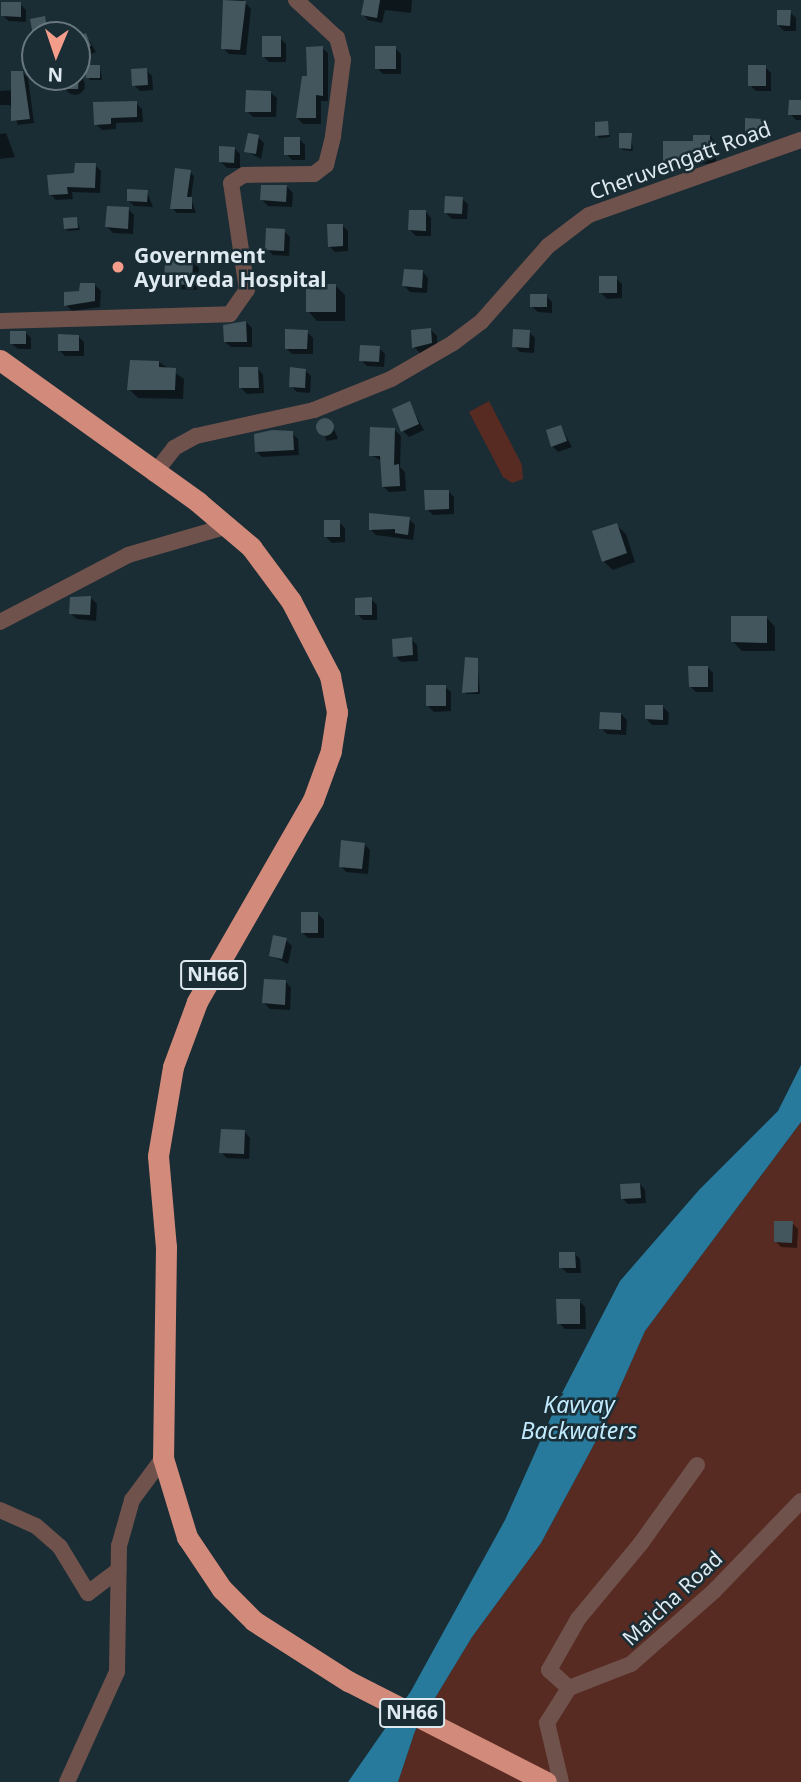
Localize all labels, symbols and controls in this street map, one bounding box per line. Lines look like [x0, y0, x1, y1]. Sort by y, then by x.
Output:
north arrow [21, 21, 91, 91]
text: N [47, 62, 64, 88]
street label: Cheruvengatt Road [586, 115, 774, 205]
place label: Government Ayurveda Hospital [134, 242, 327, 292]
marker: Government Ayurveda Hospital [108, 257, 128, 277]
road number: NH66 [180, 959, 246, 990]
water label: Kavvay Backwaters [521, 1390, 637, 1444]
street label: Maicha Road [617, 1545, 727, 1651]
road number: NH66 [379, 1698, 445, 1728]

